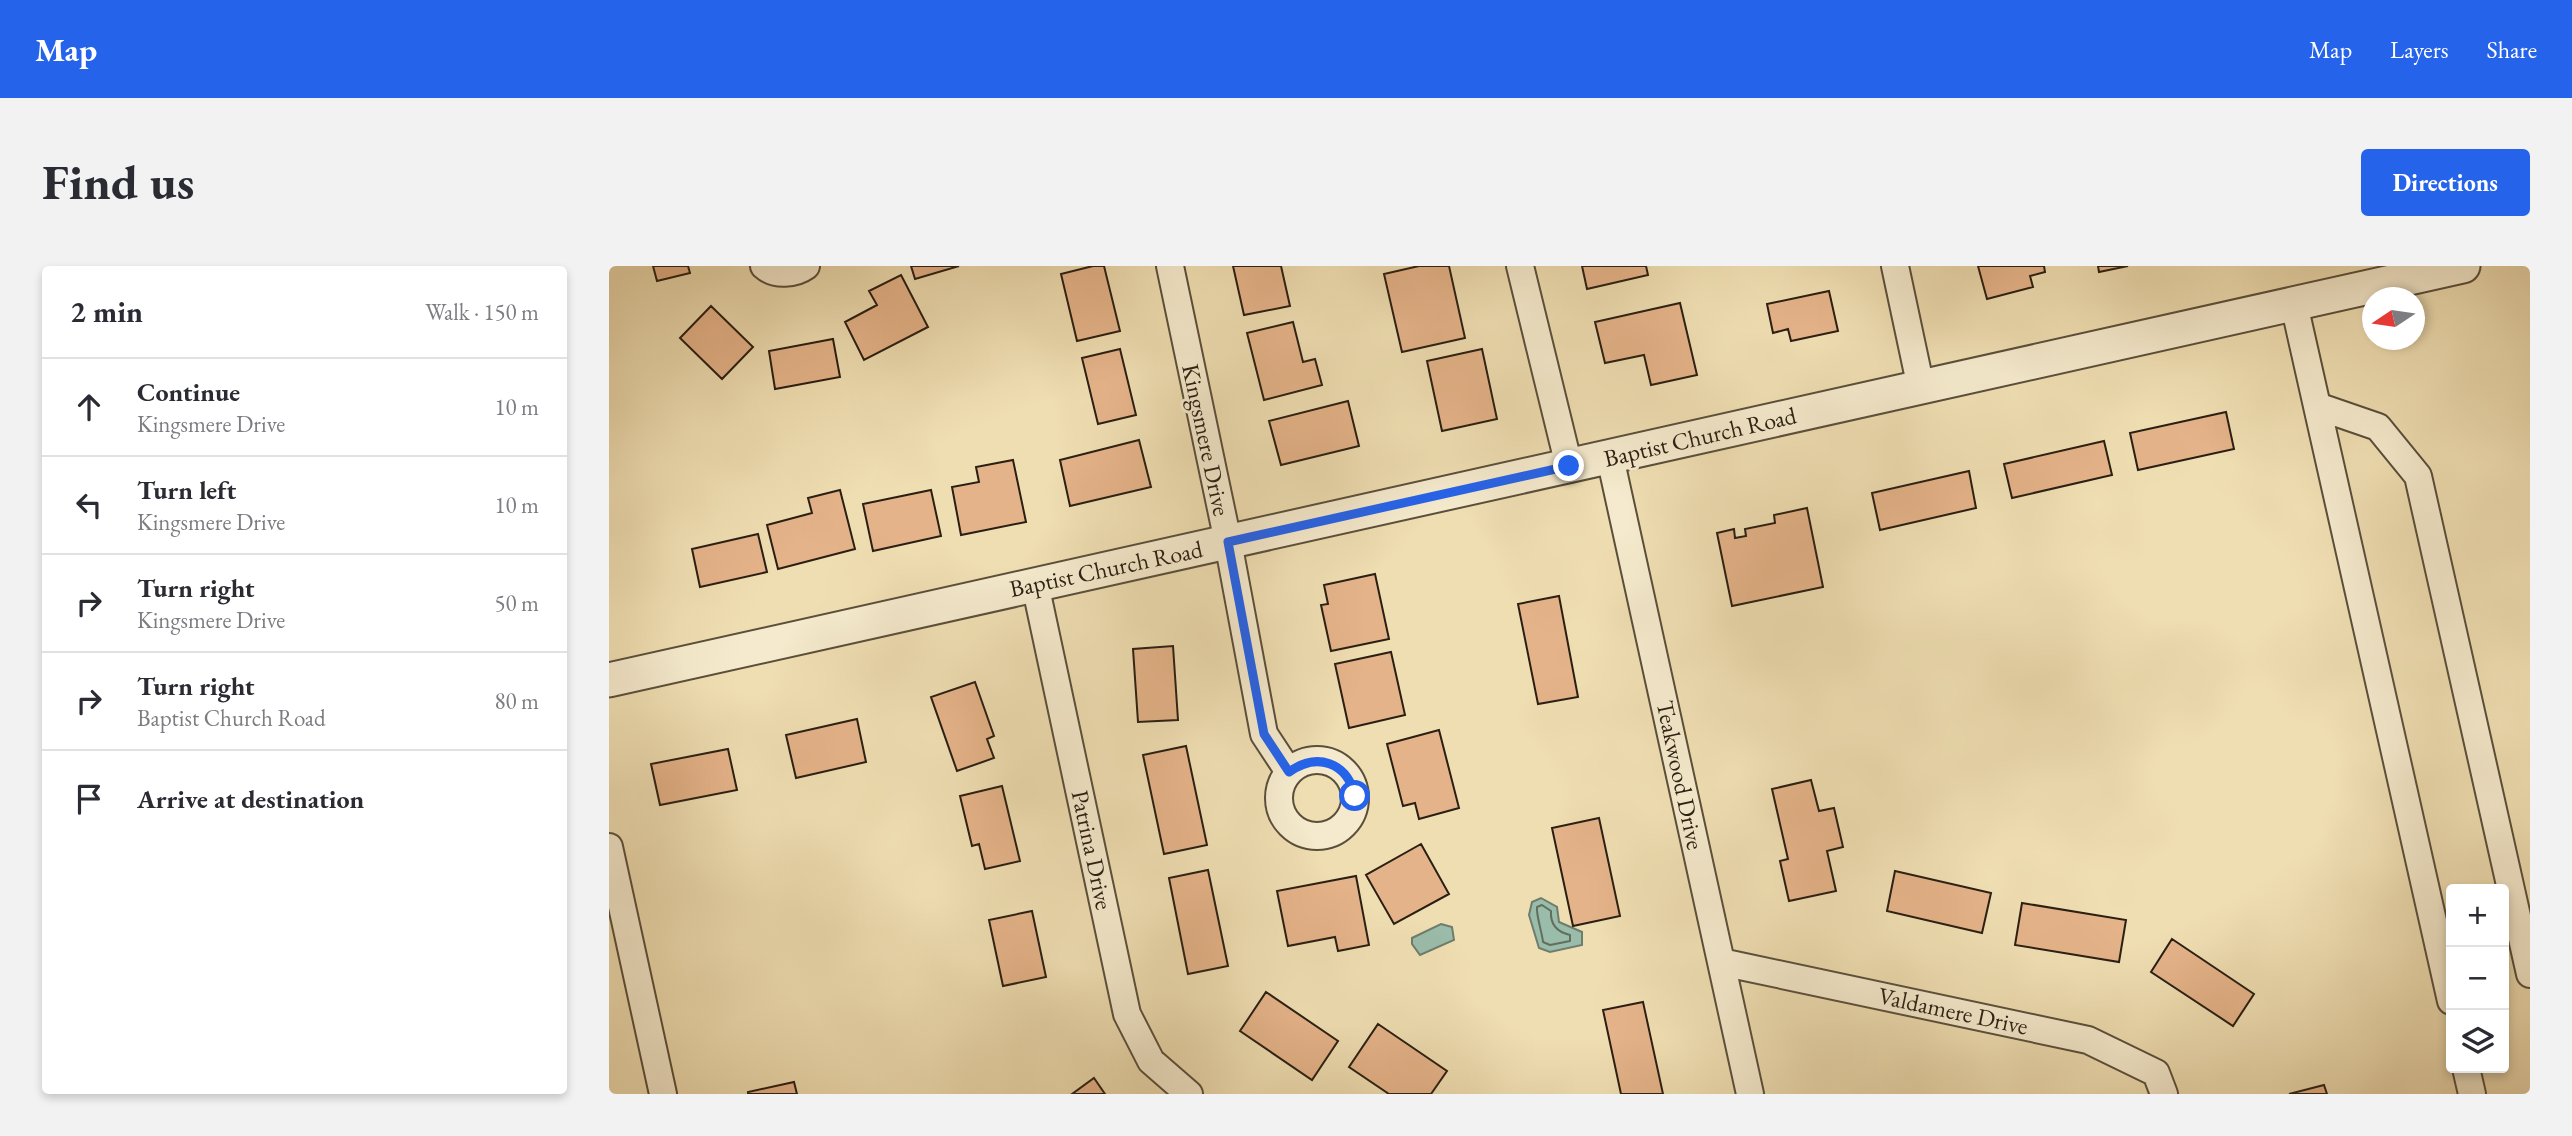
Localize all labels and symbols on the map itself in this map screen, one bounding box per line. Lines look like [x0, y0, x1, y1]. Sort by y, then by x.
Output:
north arrow [2362, 287, 2425, 350]
street label: Kingsmere Drive [1175, 361, 1238, 519]
street label: Baptist Church Road [1600, 399, 1800, 474]
route end [1553, 450, 1584, 481]
street label: Baptist Church Road [1006, 533, 1206, 604]
street label: Teakwood Drive [1650, 698, 1711, 852]
route start [1339, 780, 1370, 811]
street label: Patrina Drive [1065, 787, 1120, 912]
street label: Valdamere Drive [1875, 980, 2031, 1042]

